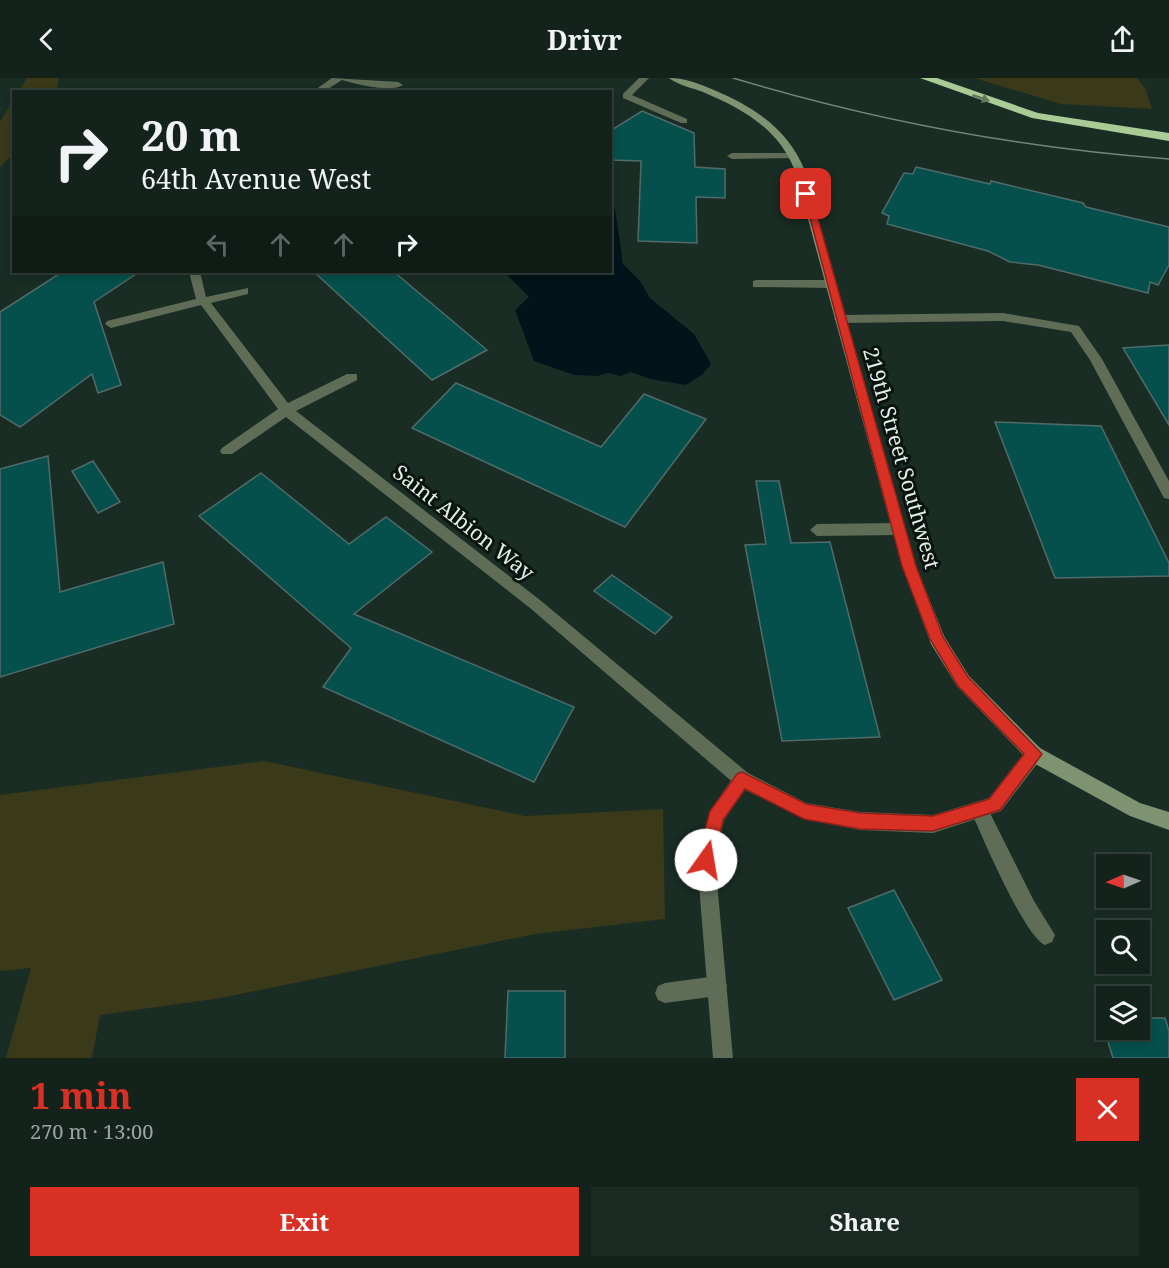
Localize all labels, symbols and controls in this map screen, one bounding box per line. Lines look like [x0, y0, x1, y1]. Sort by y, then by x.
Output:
text: Drivr [547, 21, 622, 58]
icon: back [30, 23, 63, 56]
icon: share [1106, 23, 1139, 56]
one-way arrow [972, 94, 990, 104]
text: 20 m [141, 106, 241, 163]
icon: right [42, 114, 120, 192]
text: 64th Avenue West [141, 160, 371, 197]
pin [780, 168, 831, 219]
icon: arrive [789, 177, 822, 210]
icon: left [201, 228, 234, 261]
icon: ahead [264, 228, 297, 261]
icon: ahead [327, 228, 360, 261]
icon: right [390, 228, 423, 261]
street label: 219th Street Southwest [857, 344, 947, 572]
street label: Saint Albion Way [388, 458, 541, 586]
position arrow [674, 828, 738, 892]
north arrow [1096, 854, 1150, 908]
map controls [1096, 854, 1150, 1040]
button: search [1096, 920, 1150, 974]
button: layers [1096, 986, 1150, 1040]
text: 1 min [30, 1071, 132, 1120]
button: close [1076, 1078, 1139, 1141]
text: 270 m · 13:00 [30, 1118, 153, 1145]
button: Exit [30, 1187, 579, 1256]
button: Share [591, 1187, 1139, 1256]

